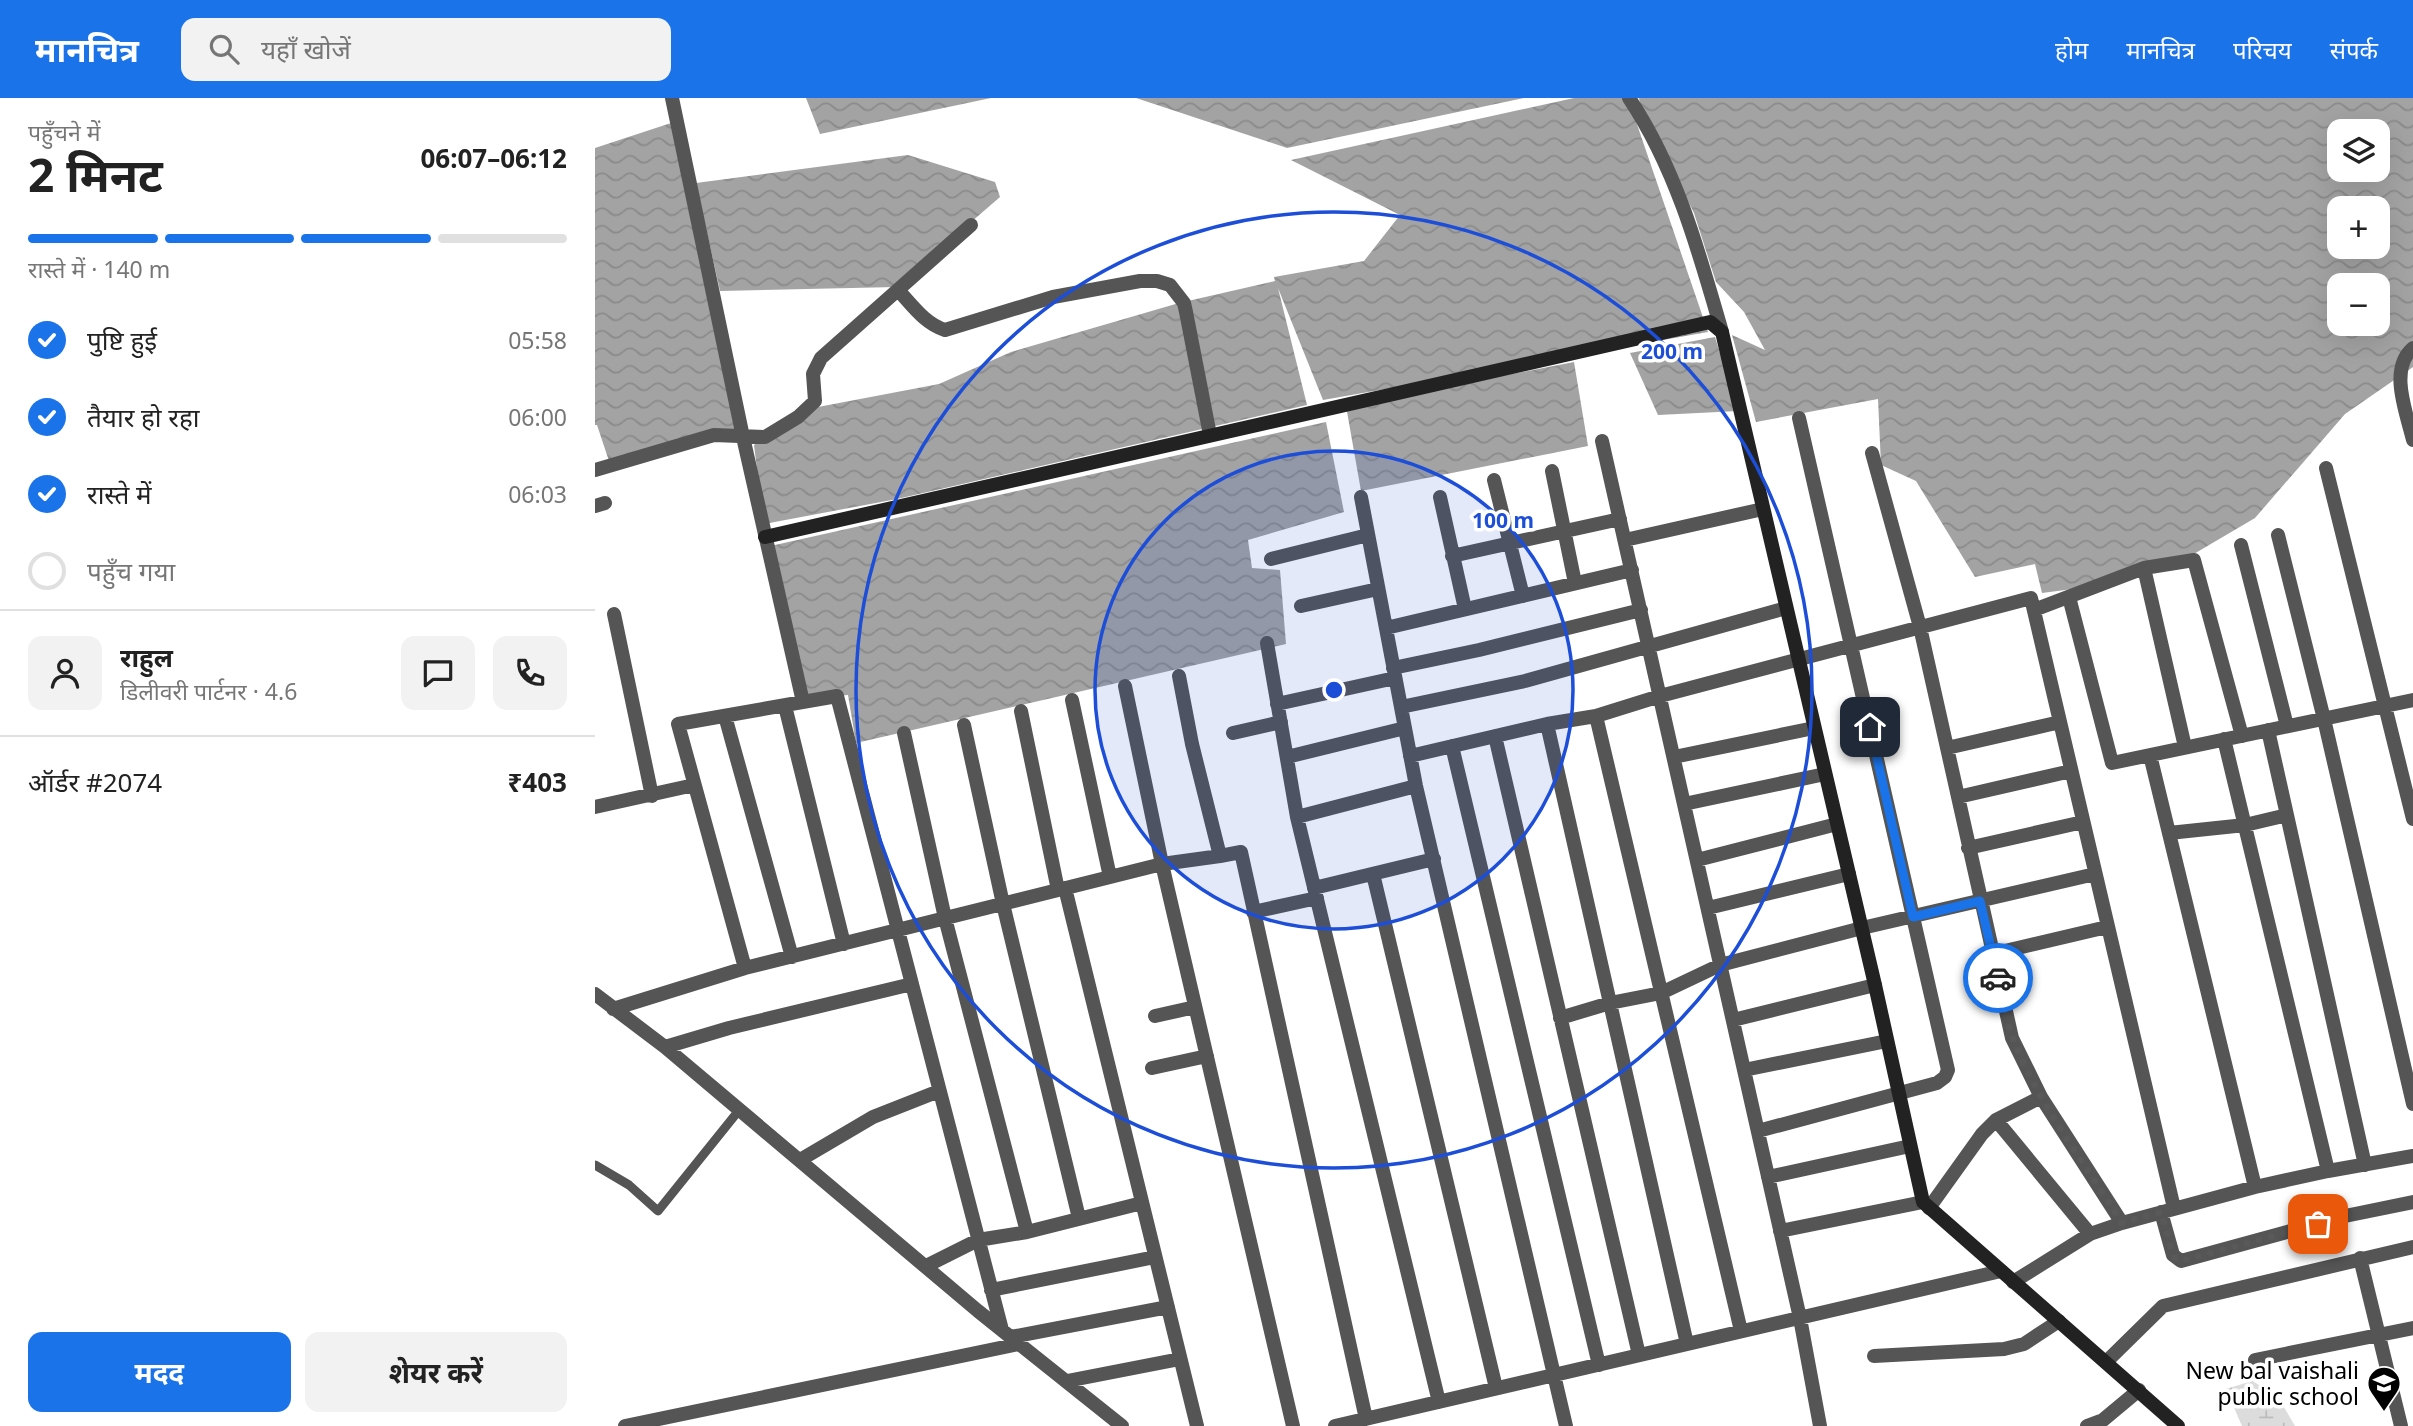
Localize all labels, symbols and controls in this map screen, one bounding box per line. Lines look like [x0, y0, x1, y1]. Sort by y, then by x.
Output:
search box [181, 18, 671, 81]
text: मानचित्र [35, 27, 139, 72]
icon: search [205, 30, 243, 68]
text: यहाँ खोजें [261, 31, 351, 67]
text: होम [2055, 33, 2088, 66]
text: मानचित्र [2126, 33, 2195, 66]
text: परिचय [2233, 33, 2292, 66]
text: संपर्क [2330, 33, 2378, 66]
text: पहुँचने में [28, 116, 100, 148]
map controls [2327, 119, 2390, 336]
button: layers [2327, 119, 2390, 182]
text: 06:07–06:12 [420, 140, 567, 176]
text: 2 मिनट [28, 143, 163, 205]
button: + [2327, 196, 2390, 259]
text: रास्ते में · 140 m [28, 253, 170, 285]
button: − [2327, 273, 2390, 336]
icon: check [28, 321, 66, 359]
text: पुष्टि हुई [87, 322, 157, 358]
text: 05:58 [508, 324, 567, 356]
text: 200 m [1641, 337, 1703, 365]
icon: check [28, 398, 66, 436]
text: तैयार हो रहा [87, 399, 200, 435]
text: 06:00 [508, 401, 567, 433]
icon: check [28, 475, 66, 513]
text: रास्ते में [87, 476, 152, 512]
text: 06:03 [508, 478, 567, 510]
text: 100 m [1472, 506, 1534, 534]
text: पहुँच गया [87, 553, 175, 589]
button: person [28, 636, 102, 710]
button: chat [401, 636, 475, 710]
button: phone [493, 636, 567, 710]
text: राहुल [120, 639, 173, 675]
text: डिलीवरी पार्टनर · 4.6 [120, 675, 297, 707]
centre of rings [1322, 678, 1346, 702]
pin [1840, 697, 1900, 757]
icon: home [1851, 708, 1889, 746]
text: ऑर्डर #2074 [28, 764, 162, 800]
text: ₹403 [508, 764, 567, 800]
courier [1963, 943, 2033, 1013]
icon: car [1979, 959, 2017, 997]
pin [2288, 1194, 2348, 1254]
icon: bag [2299, 1205, 2337, 1243]
button: मदद [28, 1332, 291, 1412]
button: शेयर करें [305, 1332, 567, 1412]
place label: New bal vaishali public school [2185, 1354, 2359, 1412]
school or university icon: New bal vaishali public school [2365, 1364, 2403, 1413]

